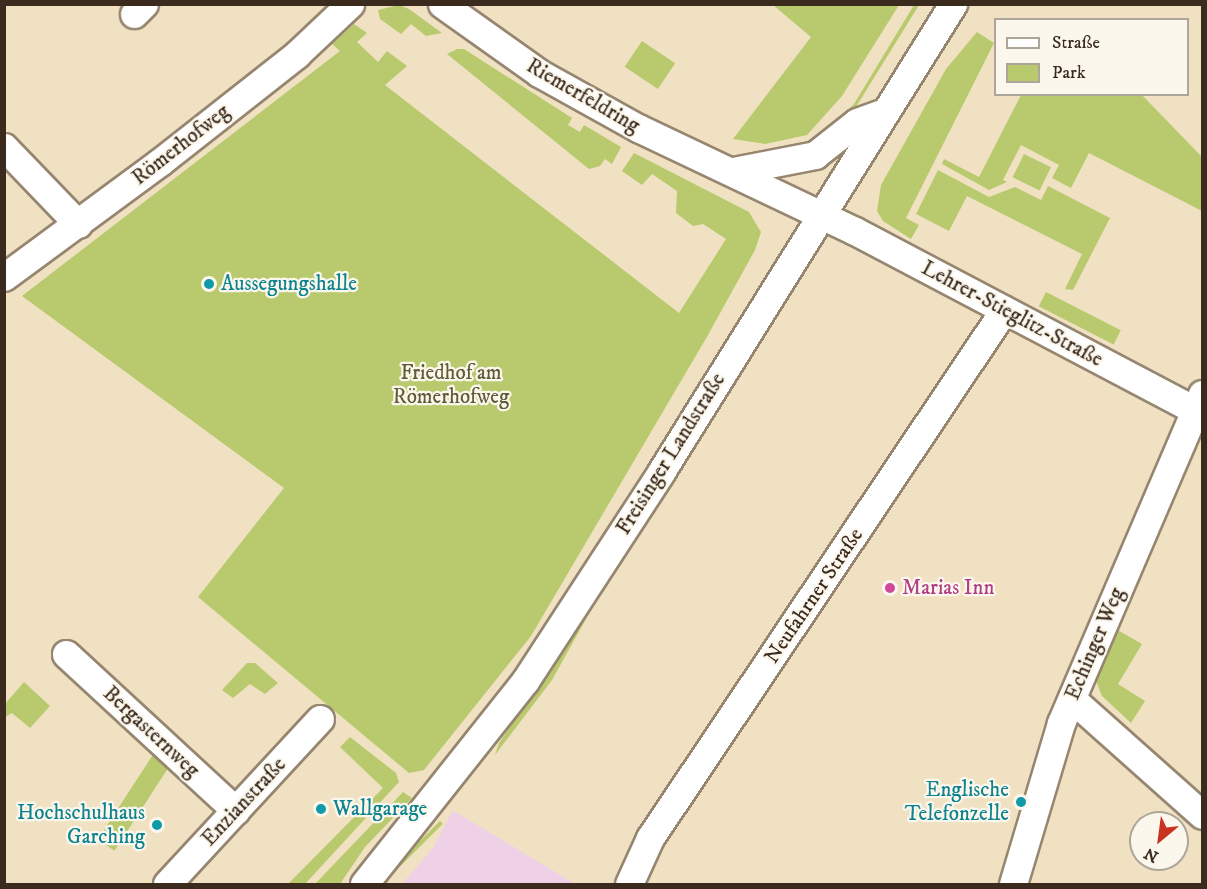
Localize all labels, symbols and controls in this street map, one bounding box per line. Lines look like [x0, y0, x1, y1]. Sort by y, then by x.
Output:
legend [994, 18, 1189, 96]
text: Straße [1052, 32, 1100, 54]
street label: Riemerfeldring [522, 53, 644, 139]
text: Park [1052, 62, 1086, 84]
street label: Römerhofweg [127, 99, 235, 191]
street label: Lehrer-Stieglitz-Straße [917, 256, 1107, 372]
place label: Aussegungshalle [221, 271, 357, 297]
marker: Aussegungshalle [202, 277, 216, 291]
park label: Friedhof am Römerhofweg [393, 360, 509, 410]
street label: Freisinger Landstraße [611, 369, 731, 539]
street label: Neufahrner Straße [759, 524, 869, 668]
place label: Marias Inn [902, 575, 994, 601]
marker: Marias Inn [883, 581, 897, 595]
street label: Echinger Weg [1060, 584, 1130, 704]
street label: Bergasternweg [98, 681, 204, 783]
street label: Enzianstraße [197, 752, 291, 852]
place label: Englische Telefonzelle [905, 777, 1009, 827]
marker: Englische Telefonzelle [1014, 795, 1028, 809]
place label: Wallgarage [333, 796, 427, 822]
place label: Hochschulhaus Garching [17, 800, 145, 850]
marker: Wallgarage [314, 802, 328, 816]
north arrow [1129, 811, 1189, 871]
marker: Hochschulhaus Garching [150, 818, 164, 832]
text: N [1141, 843, 1162, 867]

